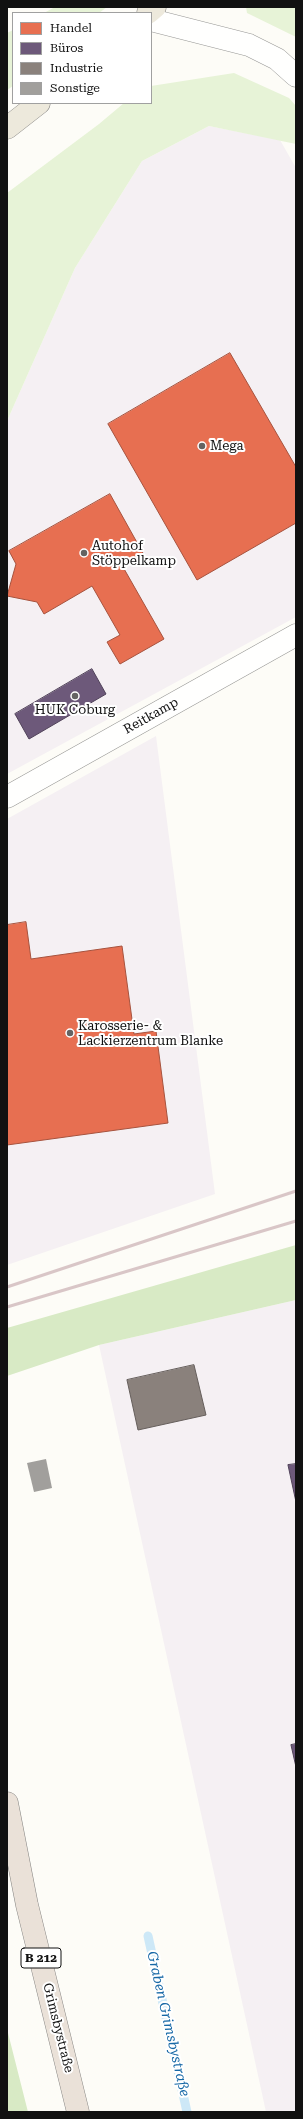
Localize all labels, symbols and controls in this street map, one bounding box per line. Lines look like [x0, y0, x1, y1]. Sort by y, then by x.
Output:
legend [12, 12, 152, 104]
text: Handel [50, 21, 92, 35]
text: Büros [50, 41, 83, 55]
text: Industrie [50, 61, 103, 75]
text: Sonstige [50, 81, 100, 95]
place label: Mega [210, 438, 244, 454]
marker: Mega [197, 441, 207, 451]
place label: Autohof Stöppelkamp [92, 538, 176, 569]
marker: Autohof Stöppelkamp [79, 548, 89, 558]
marker: HUK Coburg [70, 691, 80, 701]
street label: Reitkamp [121, 695, 181, 737]
place label: HUK Coburg [35, 702, 115, 718]
place label: Karosserie- & Lackierzentrum Blanke [78, 1018, 223, 1049]
marker: Karosserie- & Lackierzentrum Blanke [65, 1028, 75, 1038]
road number: B 212 [21, 1948, 61, 1968]
water label: Graben Grimsbystraße [143, 1950, 193, 2098]
street label: Grimsbystraße [39, 1982, 77, 2074]

